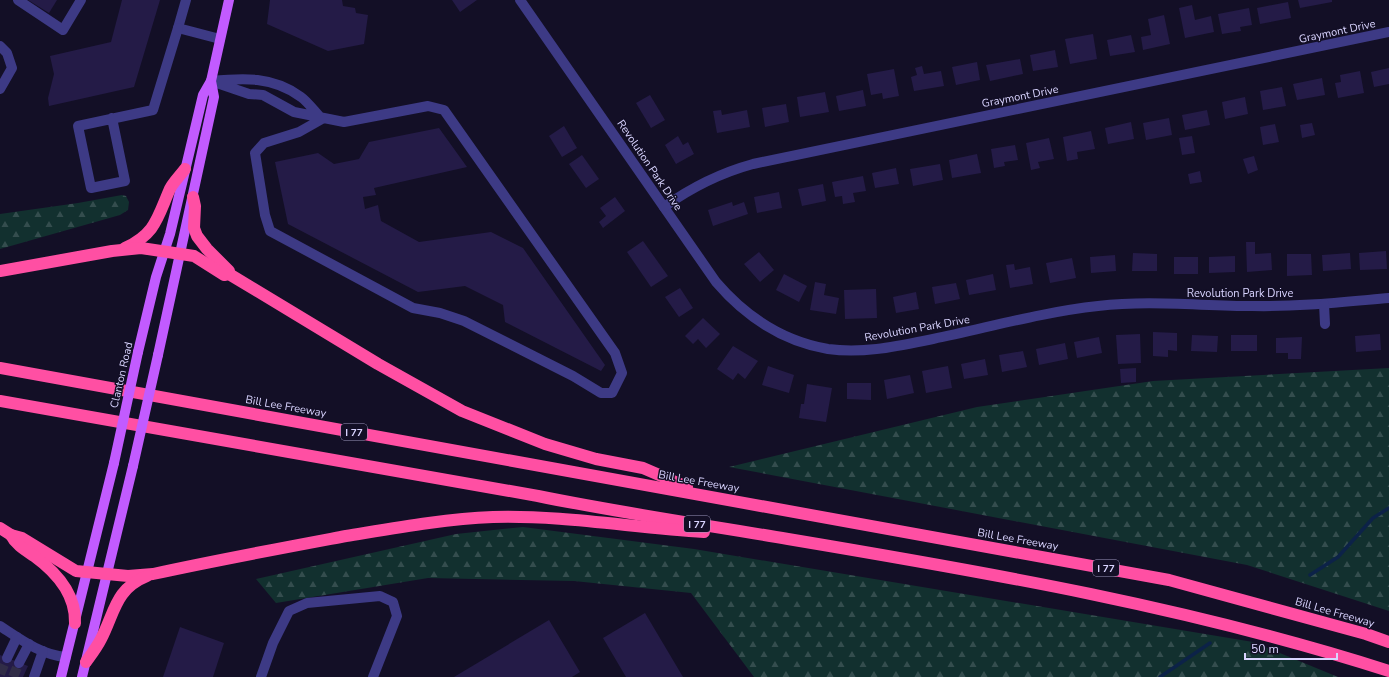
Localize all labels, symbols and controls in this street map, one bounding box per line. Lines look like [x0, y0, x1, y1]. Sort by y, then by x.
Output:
street label: Graymont Drive [1297, 16, 1377, 47]
street label: Graymont Drive [980, 82, 1060, 111]
street label: Revolution Park Drive [614, 117, 686, 214]
street label: Revolution Park Drive [1187, 286, 1293, 301]
street label: Revolution Park Drive [863, 312, 971, 345]
street label: Clanton Road [107, 341, 136, 410]
street label: Bill Lee Freeway [244, 392, 328, 421]
road number: I 77 [341, 424, 367, 440]
street label: Bill Lee Freeway [657, 467, 741, 496]
road number: I 77 [684, 516, 710, 532]
street label: Bill Lee Freeway [976, 525, 1060, 554]
road number: I 77 [1093, 560, 1119, 576]
street label: Bill Lee Freeway [1293, 594, 1377, 631]
scale bar [1245, 635, 1337, 661]
text: 50 m [1251, 641, 1279, 657]

